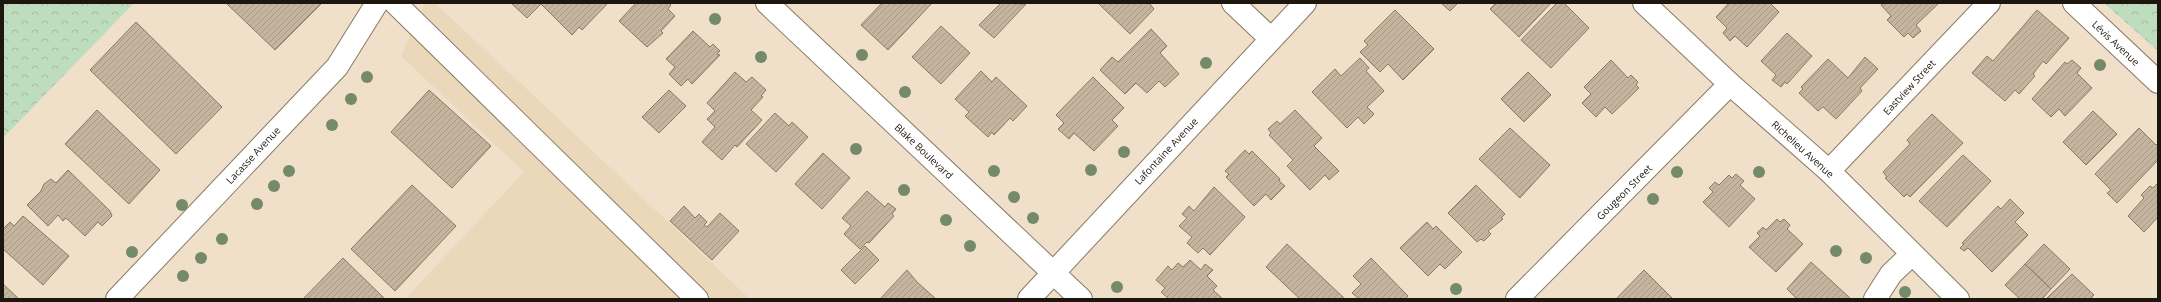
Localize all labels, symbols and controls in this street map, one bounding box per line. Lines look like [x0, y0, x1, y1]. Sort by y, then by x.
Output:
street label: Lévis Avenue [2089, 17, 2143, 69]
street label: Eastview Street [1880, 56, 1939, 118]
street label: Lafontaine Avenue [1131, 114, 1201, 188]
street label: Richelieu Avenue [1769, 117, 1837, 181]
street label: Blake Boulevard [892, 120, 956, 182]
street label: Lacasse Avenue [223, 123, 284, 187]
street label: Gougeon Street [1593, 161, 1655, 223]

